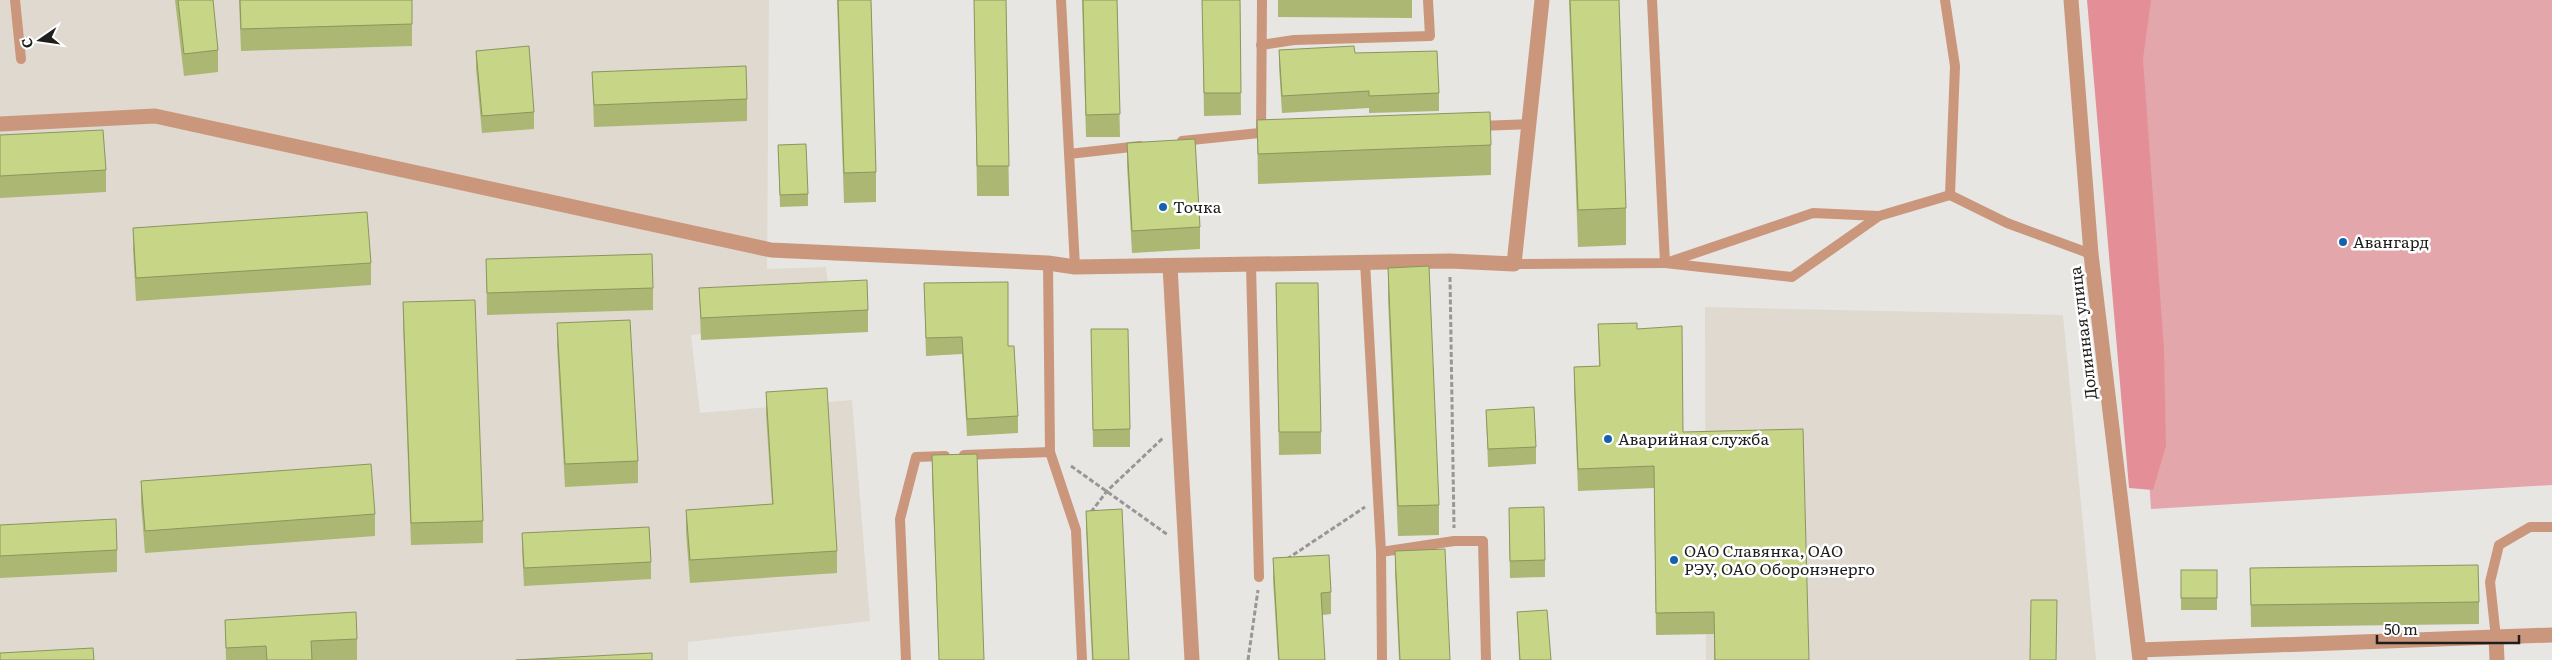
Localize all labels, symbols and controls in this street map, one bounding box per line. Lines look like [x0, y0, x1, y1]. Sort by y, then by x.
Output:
north arrow [15, 15, 65, 65]
text: С [15, 36, 37, 50]
place label: Точка [1173, 194, 1222, 218]
marker: Точка [1157, 201, 1169, 213]
place label: Авангард [2353, 229, 2429, 253]
marker: Авангард [2337, 236, 2349, 248]
street label: Долинная улица [2062, 265, 2102, 401]
place label: Аварийная служба [1618, 426, 1769, 450]
marker: Аварийная служба [1602, 433, 1614, 445]
place label: ОАО Славянка, ОАО РЭУ, ОАО Оборонэнерго [1684, 538, 1875, 580]
marker: ОАО Славянка, ОАО РЭУ, ОАО Оборонэнерго [1668, 554, 1680, 566]
scale bar [2377, 612, 2520, 644]
text: 50 m [2384, 617, 2418, 640]

